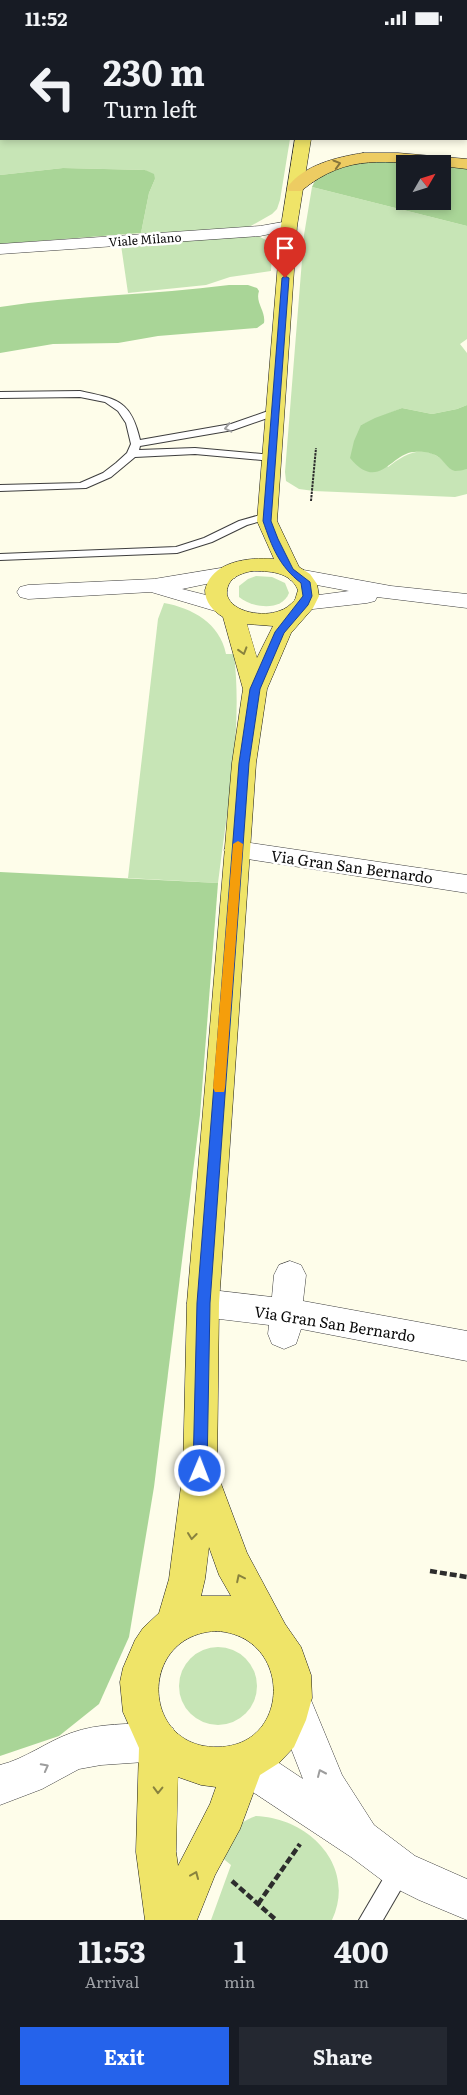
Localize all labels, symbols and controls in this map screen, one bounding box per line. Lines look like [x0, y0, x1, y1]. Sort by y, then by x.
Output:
text: 11:52 [25, 4, 67, 32]
text: 230 m [103, 45, 205, 97]
icon: left [20, 55, 85, 120]
text: Turn left [103, 92, 197, 125]
north arrow [396, 155, 451, 210]
map controls [396, 155, 451, 210]
one-way arrow [332, 159, 340, 169]
street label: Viale Milano [108, 227, 182, 251]
pin [264, 227, 306, 278]
icon: arrive [271, 234, 299, 262]
one-way arrow [224, 422, 233, 433]
one-way arrow [237, 647, 247, 655]
street label: Via Gran San Bernardo [270, 843, 435, 889]
street label: Via Gran San Bernardo [253, 1299, 418, 1347]
position arrow [173, 1444, 225, 1496]
one-way arrow [187, 1533, 198, 1541]
one-way arrow [236, 1574, 246, 1583]
one-way arrow [40, 1763, 49, 1773]
one-way arrow [316, 1769, 327, 1778]
one-way arrow [152, 1787, 163, 1795]
one-way arrow [189, 1871, 199, 1880]
text: 11:53 [78, 1928, 146, 1972]
text: 1 [234, 1928, 246, 1972]
text: 400 [334, 1928, 389, 1972]
text: Arrival [85, 1969, 139, 1993]
text: min [224, 1969, 255, 1993]
text: m [353, 1969, 369, 1993]
button: Exit [20, 2027, 229, 2085]
button: Share [239, 2027, 447, 2085]

